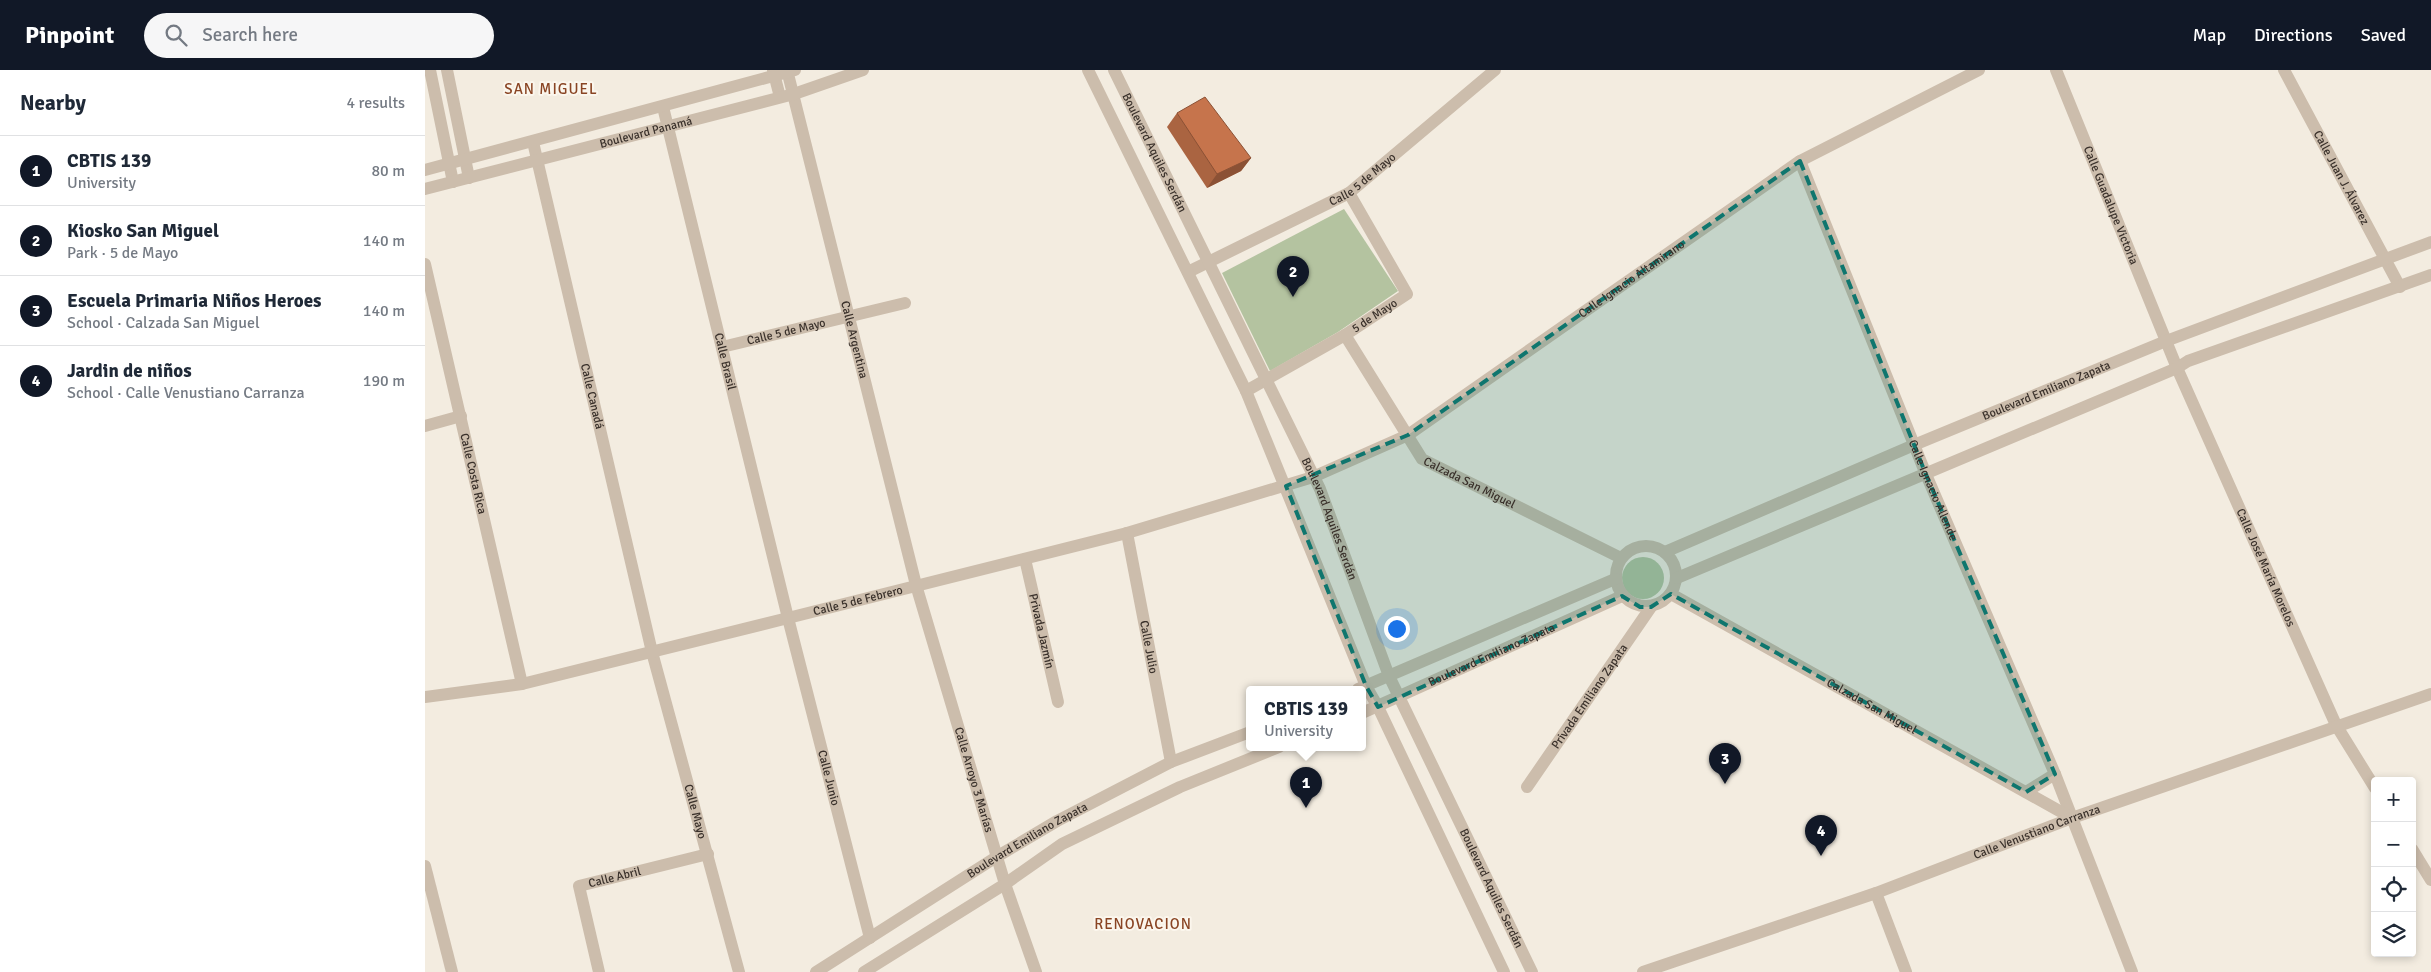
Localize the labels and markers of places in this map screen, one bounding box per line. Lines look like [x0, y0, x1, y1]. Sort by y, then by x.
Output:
pin: 2 [1277, 256, 1309, 297]
pin: 3 [1709, 743, 1741, 784]
pin: 1 [1290, 767, 1322, 808]
pin: 4 [1805, 815, 1837, 856]

